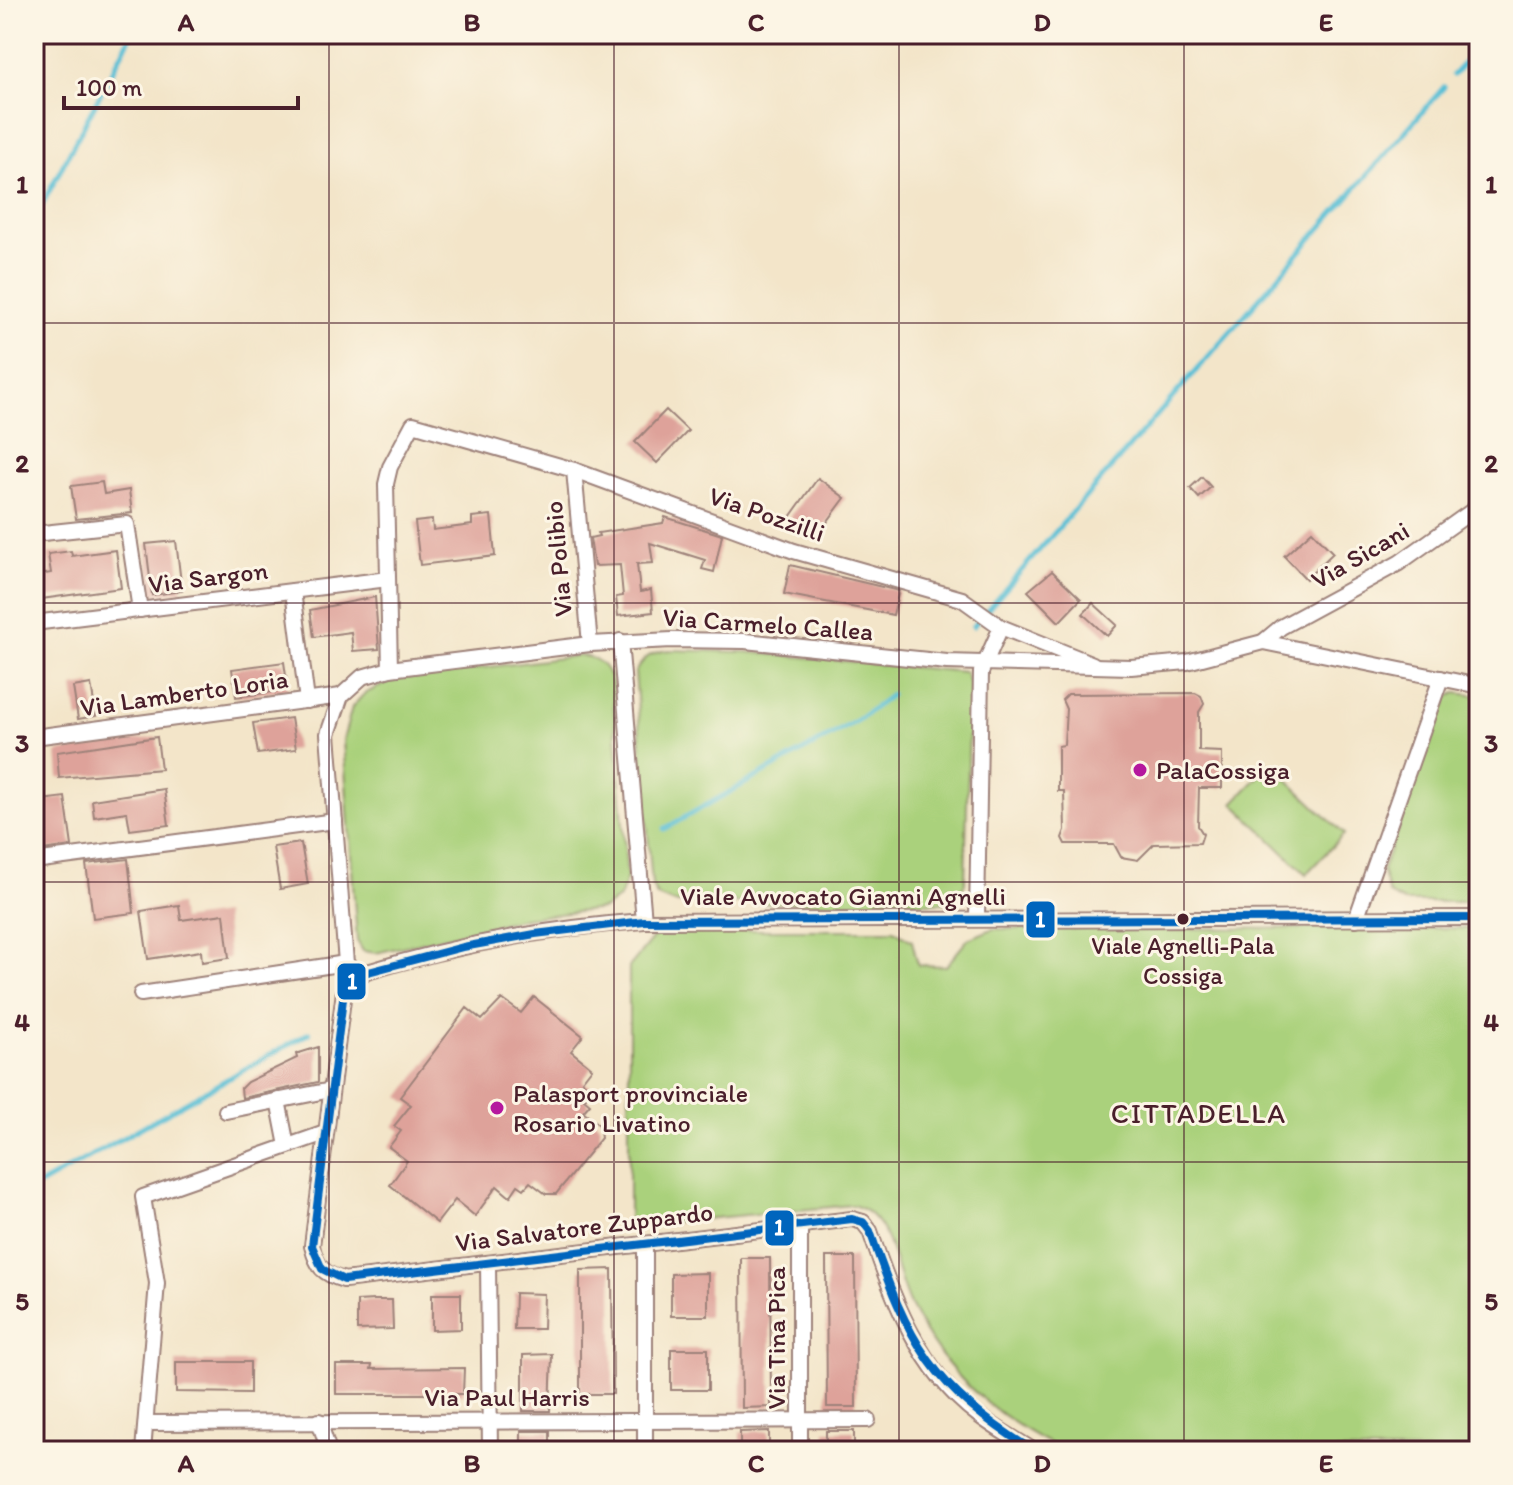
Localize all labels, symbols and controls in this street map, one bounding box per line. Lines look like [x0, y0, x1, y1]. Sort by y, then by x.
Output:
text: A [177, 6, 195, 38]
text: B [464, 6, 481, 38]
text: C [748, 6, 765, 38]
text: D [1033, 6, 1051, 38]
text: E [1319, 6, 1333, 38]
scale bar [64, 60, 298, 110]
text: 100 m [76, 73, 142, 102]
text: 1 [16, 168, 28, 200]
text: 1 [1485, 168, 1497, 200]
text: 2 [15, 447, 29, 479]
text: 2 [1484, 447, 1498, 479]
street label: Via Pozzilli [705, 479, 829, 549]
street label: Via Polibio [537, 500, 579, 618]
street label: Via Sicani [1305, 514, 1415, 596]
street label: Via Sargon [146, 554, 270, 600]
street label: Via Carmelo Callea [662, 601, 875, 647]
street label: Via Lamberto Loria [78, 663, 290, 723]
text: 3 [15, 727, 29, 759]
text: 3 [1484, 727, 1498, 759]
place label: PalaCossiga [1156, 754, 1290, 786]
marker: PalaCossiga [1131, 761, 1149, 779]
street label: Viale Avvocato Gianni Agnelli [680, 880, 1006, 912]
line badge: 1 [1025, 900, 1056, 939]
text: 1 [1035, 906, 1046, 933]
marker: Viale Agnelli-Pala Cossiga [1175, 911, 1191, 927]
place label: Viale Agnelli-Pala Cossiga [1091, 931, 1275, 990]
line badge: 1 [336, 962, 367, 1001]
text: 1 [347, 968, 358, 995]
text: 4 [14, 1006, 30, 1038]
text: 4 [1483, 1006, 1499, 1038]
place label: Palasport provinciale Rosario Livatino [513, 1077, 748, 1139]
district label: CITTADELLA [1111, 1096, 1287, 1130]
marker: Palasport provinciale Rosario Livatino [488, 1099, 506, 1117]
street label: Via Salvatore Zuppardo [453, 1195, 715, 1259]
line badge: 1 [764, 1209, 795, 1247]
text: 1 [774, 1214, 785, 1241]
street label: Via Tina Pica [760, 1266, 792, 1410]
text: 5 [15, 1285, 29, 1317]
text: 5 [1484, 1285, 1498, 1317]
street label: Via Paul Harris [424, 1381, 590, 1413]
text: A [177, 1447, 195, 1479]
text: B [464, 1447, 481, 1479]
text: C [748, 1447, 765, 1479]
text: D [1033, 1447, 1051, 1479]
text: E [1319, 1447, 1333, 1479]

